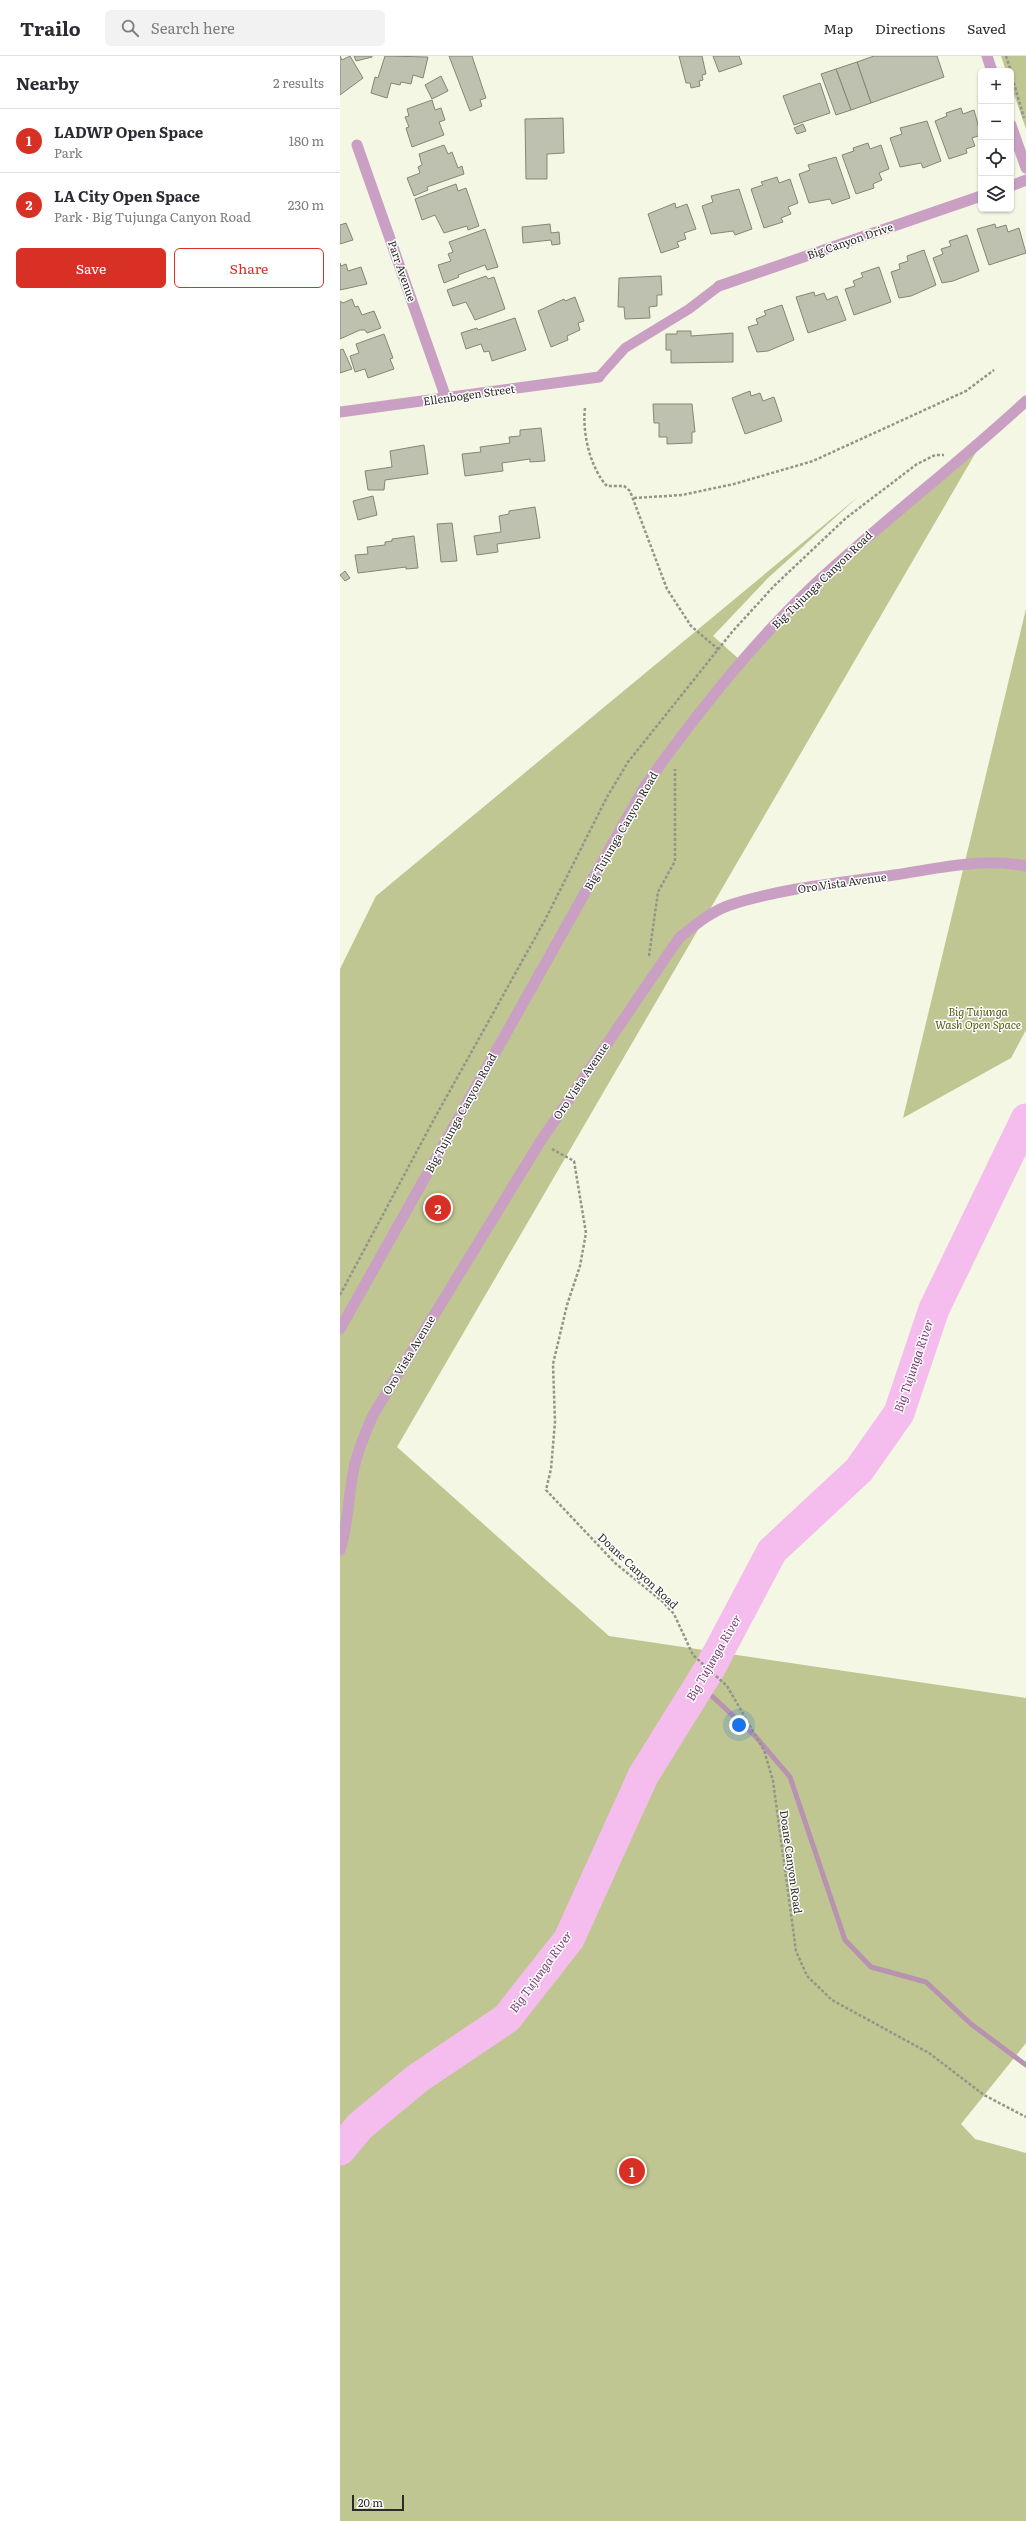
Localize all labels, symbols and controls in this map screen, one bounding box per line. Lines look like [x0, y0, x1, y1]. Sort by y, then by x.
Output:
search box [105, 10, 385, 46]
text: Trailo [20, 14, 81, 42]
text: Search here [151, 16, 235, 39]
icon: search [119, 17, 141, 39]
text: Map [823, 18, 853, 38]
text: Directions [875, 18, 945, 38]
text: Saved [967, 18, 1006, 38]
map controls [978, 68, 1014, 212]
button: + [978, 68, 1014, 104]
text: Nearby [16, 70, 79, 95]
text: 2 results [273, 73, 324, 92]
button: − [978, 104, 1014, 140]
text: LADWP Open Space [54, 120, 203, 143]
text: 1 [26, 131, 32, 150]
text: 180 m [289, 131, 324, 150]
button: locate [978, 140, 1014, 176]
text: Park [54, 143, 83, 162]
button: layers [978, 176, 1014, 212]
text: LA City Open Space [54, 184, 200, 207]
text: 2 [26, 195, 32, 214]
text: 230 m [288, 195, 324, 214]
text: Park · Big Tujunga Canyon Road [54, 207, 251, 226]
street label: Big Canyon Drive [804, 218, 895, 262]
street label: Parr Avenue [385, 238, 421, 304]
button: Save [16, 248, 166, 288]
button: Share [174, 248, 324, 288]
street label: Ellenbogen Street [422, 380, 516, 408]
street label: Big Tujunga Canyon Road [767, 527, 875, 632]
street label: Big Tujunga Canyon Road [580, 768, 661, 893]
street label: Oro Vista Avenue [796, 868, 888, 896]
park label: Big Tujunga Wash Open Space [935, 1003, 1021, 1032]
street label: Oro Vista Avenue [548, 1039, 612, 1122]
street label: Big Tujunga Canyon Road [421, 1050, 500, 1175]
pin: 2 [425, 1193, 451, 1223]
street label: Oro Vista Avenue [378, 1312, 438, 1397]
water label: Big Tujunga River [889, 1316, 938, 1415]
street label: Doane Canyon Road [595, 1529, 683, 1612]
water label: Big Tujunga River [681, 1610, 745, 1704]
your location [729, 1715, 749, 1735]
street label: Doane Canyon Road [777, 1809, 807, 1915]
water label: Big Tujunga River [504, 1926, 576, 2016]
pin: 1 [619, 2156, 645, 2186]
scale bar [352, 2493, 404, 2512]
text: 20 m [358, 2494, 383, 2510]

